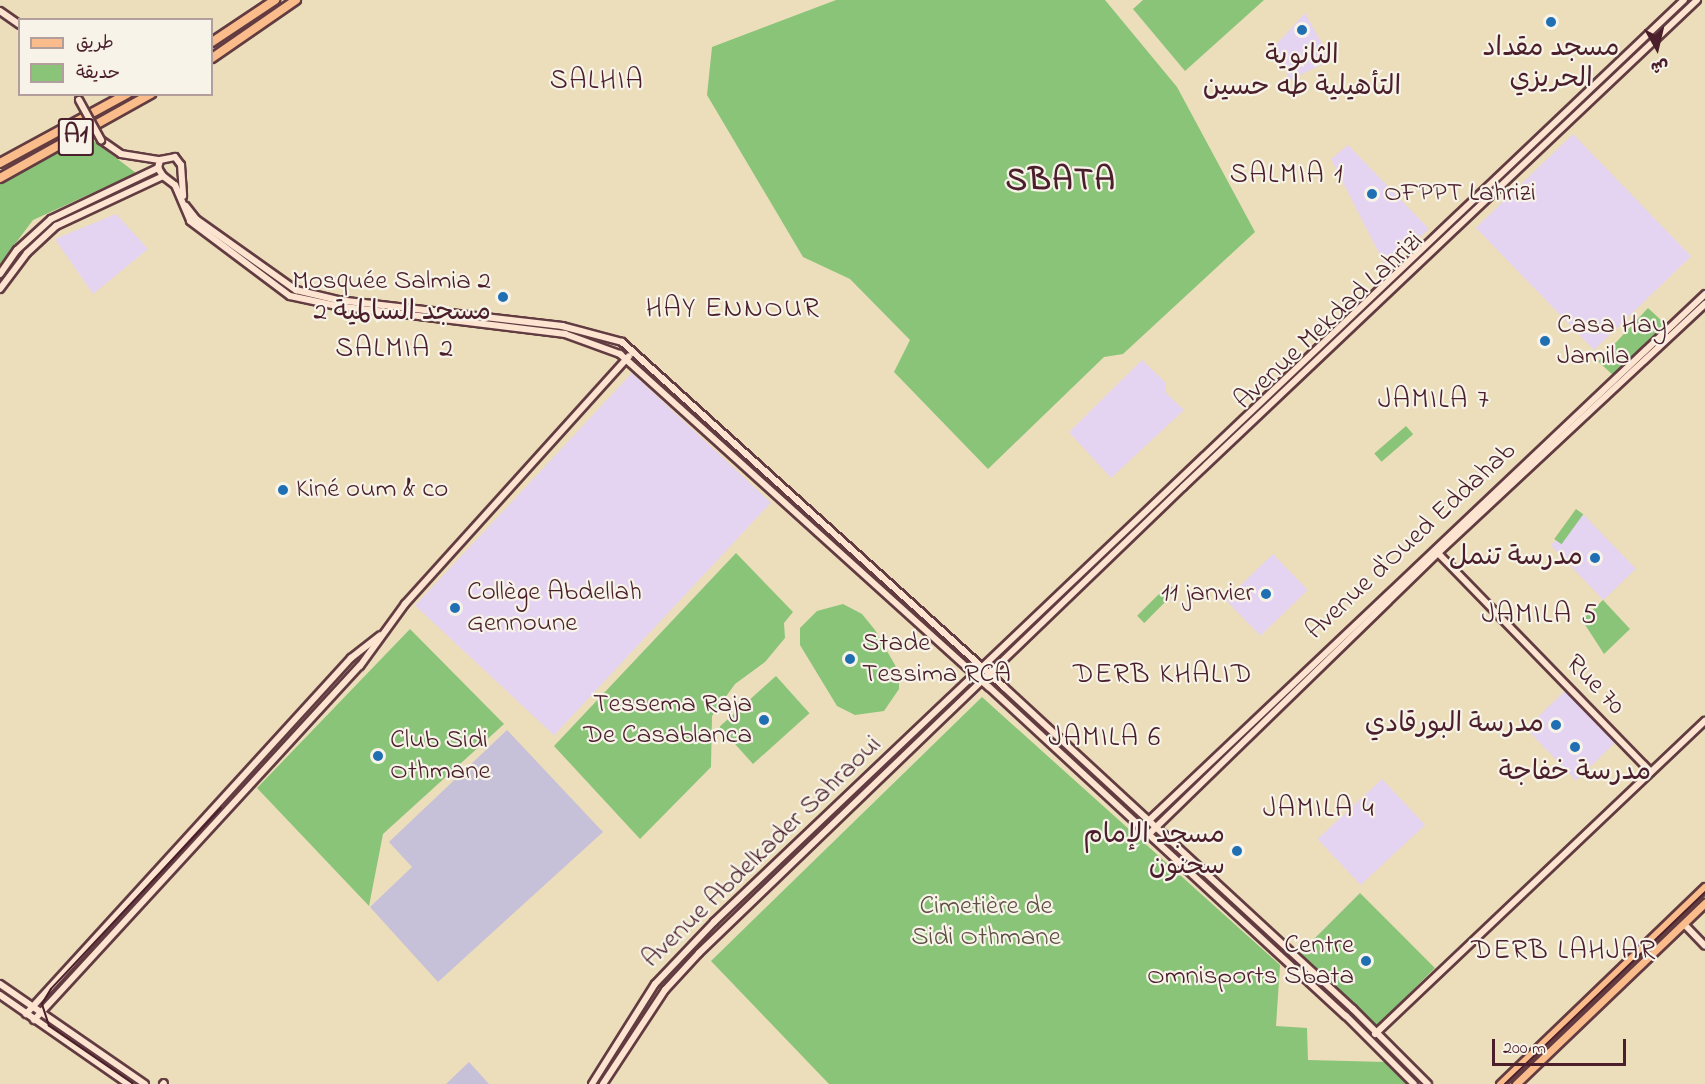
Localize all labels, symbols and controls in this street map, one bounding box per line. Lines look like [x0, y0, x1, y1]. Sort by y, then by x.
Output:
marker: مسجد مقداد الحريزي [1544, 15, 1558, 29]
legend [18, 18, 213, 96]
north arrow [1627, 18, 1687, 78]
marker: الثانوية التأهيلية طه حسين [1295, 23, 1309, 37]
text: طريق [76, 31, 114, 57]
place label: مسجد مقداد الحريزي [1483, 32, 1619, 95]
place label: الثانوية التأهيلية طه حسين [1203, 40, 1401, 103]
text: ش [1649, 53, 1670, 79]
text: حديقة [76, 61, 120, 87]
district label: SALHIA [550, 65, 644, 99]
road number: A1 [56, 114, 96, 160]
district label: SALMIA 1 [1230, 159, 1344, 193]
district label: SBATA [1006, 162, 1116, 202]
place label: OFPPT Lahrizi [1384, 178, 1536, 210]
marker: OFPPT Lahrizi [1365, 187, 1379, 201]
street label: Avenue Mekdad Lahrizi [1228, 225, 1430, 417]
place label: Mosquée Salmia 2 مسجد السالمية 2 [292, 265, 491, 328]
marker: Mosquée Salmia 2 مسجد السالمية 2 [496, 290, 510, 304]
district label: HAY ENNOUR [646, 293, 820, 327]
place label: Casa Hay Jamila [1557, 309, 1667, 372]
district label: SALMIA 2 [335, 333, 455, 367]
marker: Casa Hay Jamila [1538, 334, 1552, 348]
district label: JAMILA 7 [1378, 384, 1490, 418]
street label: Avenue d'Oued Eddahab [1299, 435, 1523, 647]
place label: Kiné oum & co [296, 474, 448, 506]
marker: Kiné oum & co [274, 481, 292, 499]
place label: مدرسة تنمل [1449, 542, 1583, 574]
marker: مدرسة تنمل [1588, 551, 1602, 565]
place label: Collège Abdellah Gennoune [467, 576, 642, 639]
place label: 11 janvier [1161, 578, 1254, 610]
marker: 11 janvier [1259, 587, 1273, 601]
district label: JAMILA 5 [1481, 599, 1599, 633]
marker: Collège Abdellah Gennoune [448, 601, 462, 615]
place label: Stade Tessima RCA [862, 627, 1011, 690]
street label: Rue 70 [1558, 648, 1632, 722]
marker: Stade Tessima RCA [843, 652, 857, 666]
district label: DERB KHALID [1073, 659, 1253, 693]
place label: Tessema Raja De Casablanca [583, 688, 752, 751]
place label: مدرسة البورقادي [1365, 709, 1544, 741]
marker: Tessema Raja De Casablanca [757, 713, 771, 727]
marker: مدرسة البورقادي [1549, 718, 1563, 732]
district label: JAMILA 6 [1048, 722, 1162, 756]
place label: Club Sidi Othmane [390, 724, 491, 787]
street label: Avenue Abdelkader Sahraoui [635, 729, 889, 975]
marker: مدرسة خفاجة [1568, 740, 1582, 754]
marker: Club Sidi Othmane [371, 749, 385, 763]
place label: مدرسة خفاجة [1499, 757, 1651, 789]
district label: JAMILA 4 [1263, 793, 1375, 827]
place label: مسجد الإمام سحنون [1083, 819, 1225, 882]
marker: مسجد الإمام سحنون [1230, 844, 1244, 858]
park label: Cimetière de Sidi Othmane [911, 890, 1061, 953]
place label: Centre Omnisports Sbata [1147, 929, 1354, 992]
district label: DERB LAHJAR [1471, 935, 1657, 969]
marker: Centre Omnisports Sbata [1359, 954, 1373, 968]
scale bar [1495, 1027, 1628, 1065]
text: 200 m [1503, 1036, 1546, 1062]

